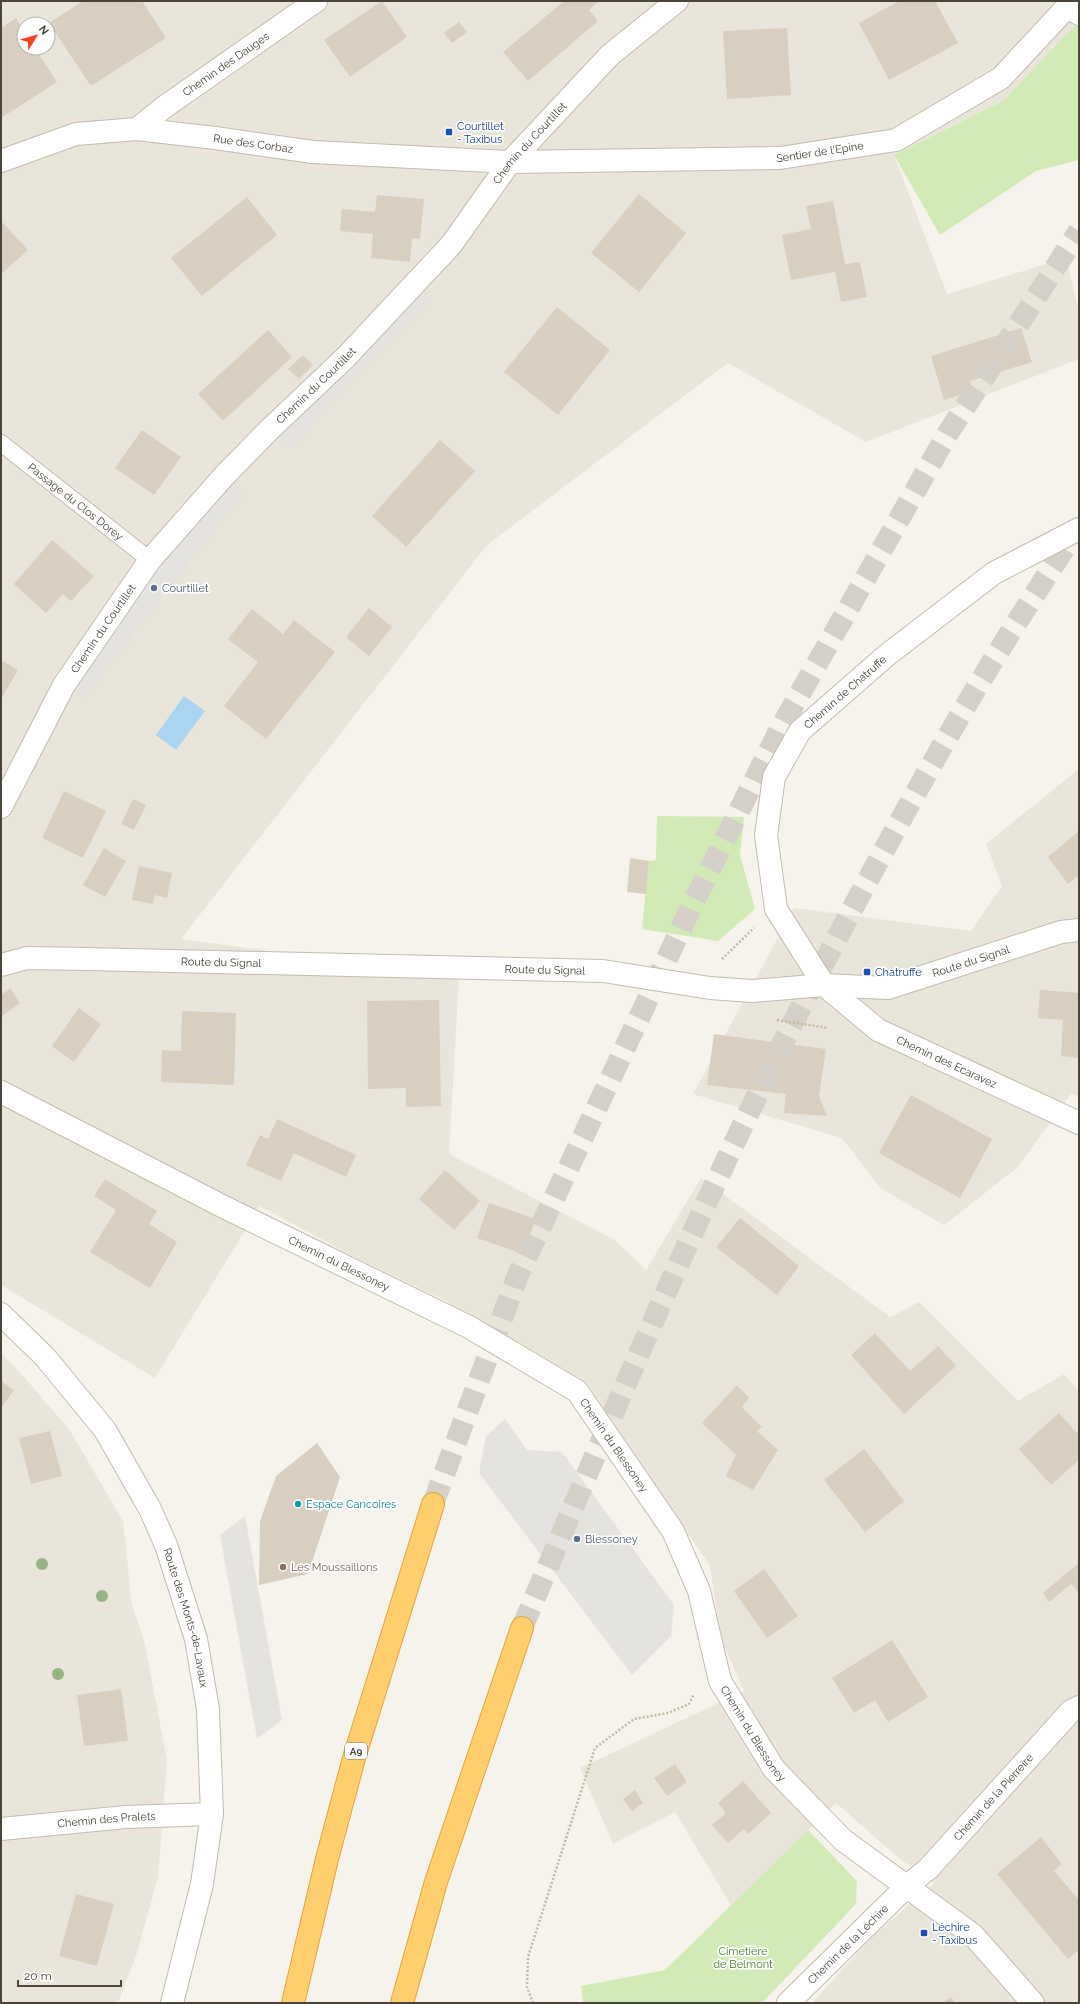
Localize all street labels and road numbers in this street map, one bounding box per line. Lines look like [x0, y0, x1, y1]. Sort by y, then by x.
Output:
street label: Chemin des Dauges [180, 30, 272, 99]
street label: Chemin du Courtillet [490, 99, 570, 187]
street label: Rue des Corbaz [212, 132, 294, 156]
street label: Sentier de l'Epine [776, 139, 865, 165]
street label: Chemin du Courtillet [274, 345, 359, 427]
street label: Passage du Clos Dorey [25, 461, 126, 543]
street label: Chemin du Courtillet [68, 581, 139, 676]
street label: Chemin de Chatruffe [801, 653, 890, 732]
street label: Route du Signal [931, 943, 1011, 980]
street label: Route du Signal [181, 955, 261, 970]
street label: Route du Signal [505, 963, 585, 978]
street label: Chemin des Ecaravez [894, 1033, 999, 1091]
street label: Chemin du Blessoney [286, 1234, 392, 1294]
street label: Chemin du Blessoney [577, 1396, 651, 1495]
street label: Route des Monts-de-Lavaux [160, 1546, 210, 1689]
street label: Chemin du Blessoney [718, 1684, 788, 1784]
road number: A9 [345, 1743, 367, 1759]
street label: Chemin de la Pierreire [951, 1751, 1036, 1843]
street label: Chemin des Pralets [57, 1810, 156, 1831]
street label: Chemin de la Léchire [805, 1902, 892, 1987]

